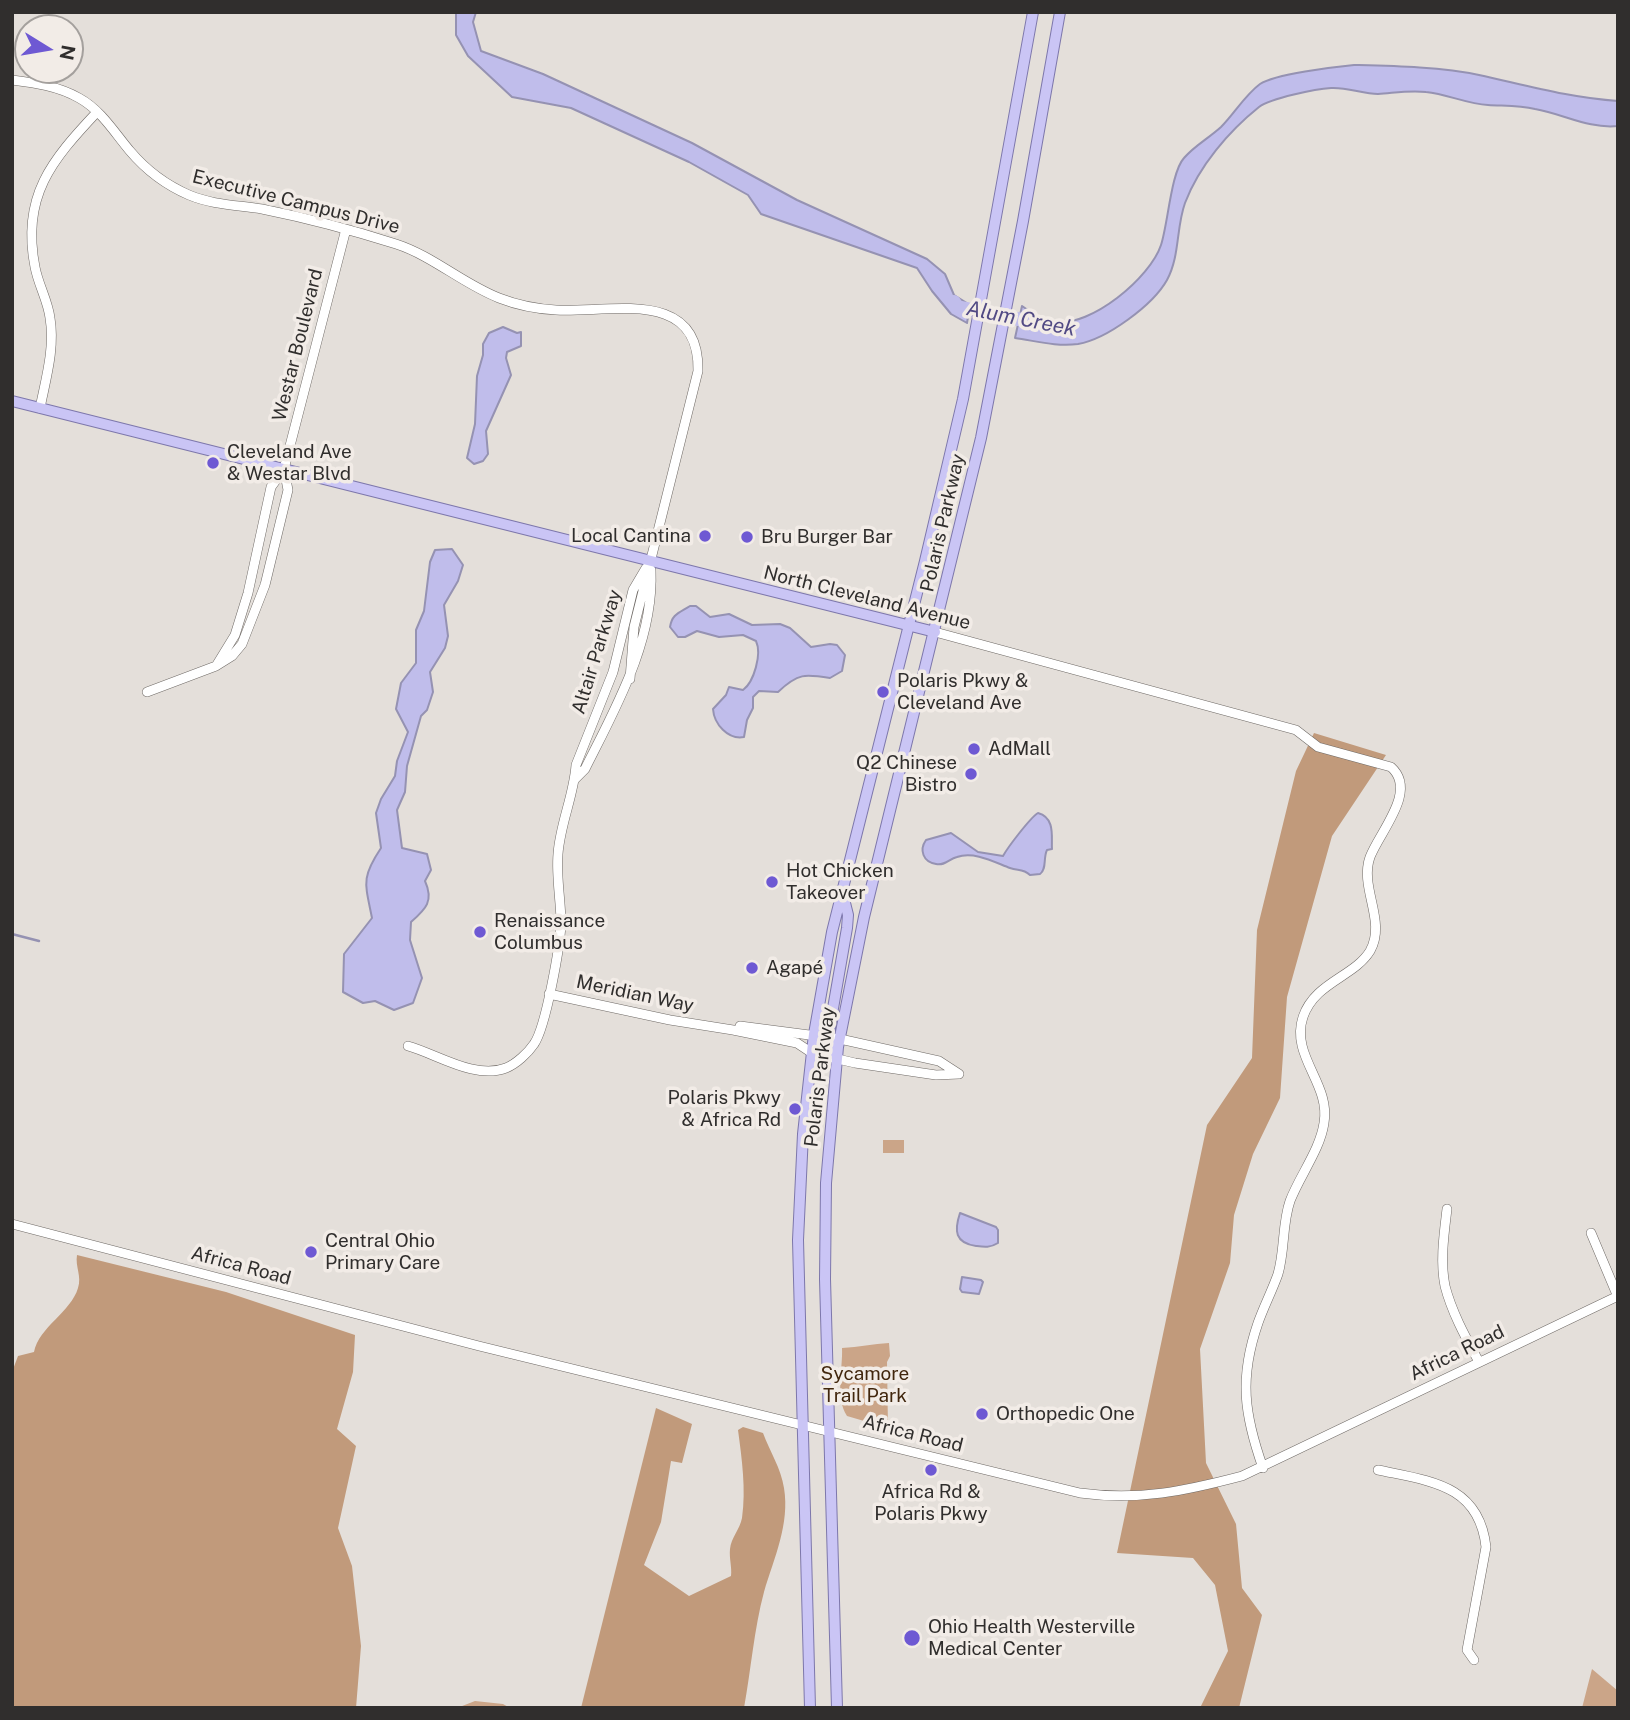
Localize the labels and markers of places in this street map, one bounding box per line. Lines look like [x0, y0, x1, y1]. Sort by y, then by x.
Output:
place label: Cleveland Ave & Westar Blvd [227, 441, 352, 485]
marker: Cleveland Ave & Westar Blvd [205, 455, 221, 471]
place label: Local Cantina [571, 525, 691, 547]
place label: Bru Burger Bar [761, 526, 893, 548]
marker: Local Cantina [697, 528, 713, 544]
marker: Bru Burger Bar [739, 529, 755, 545]
place label: Polaris Pkwy & Cleveland Ave [897, 670, 1028, 714]
marker: Polaris Pkwy & Cleveland Ave [875, 684, 891, 700]
place label: AdMall [988, 738, 1051, 760]
marker: AdMall [966, 741, 982, 757]
place label: Q2 Chinese Bistro [856, 752, 957, 796]
marker: Q2 Chinese Bistro [963, 766, 979, 782]
place label: Hot Chicken Takeover [786, 860, 894, 904]
marker: Hot Chicken Takeover [764, 874, 780, 890]
place label: Renaissance Columbus [494, 910, 605, 954]
marker: Renaissance Columbus [472, 924, 488, 940]
place label: Agapé [766, 957, 823, 979]
marker: Agapé [744, 960, 760, 976]
place label: Polaris Pkwy & Africa Rd [668, 1087, 781, 1131]
marker: Polaris Pkwy & Africa Rd [787, 1101, 803, 1117]
place label: Central Ohio Primary Care [325, 1230, 440, 1274]
marker: Central Ohio Primary Care [303, 1244, 319, 1260]
place label: Orthopedic One [996, 1403, 1135, 1425]
marker: Orthopedic One [974, 1406, 990, 1422]
marker: Africa Rd & Polaris Pkwy [923, 1462, 939, 1478]
place label: Africa Rd & Polaris Pkwy [874, 1481, 988, 1525]
place label: Ohio Health Westerville Medical Center [928, 1616, 1135, 1660]
marker: Ohio Health Westerville Medical Center [902, 1628, 922, 1648]

